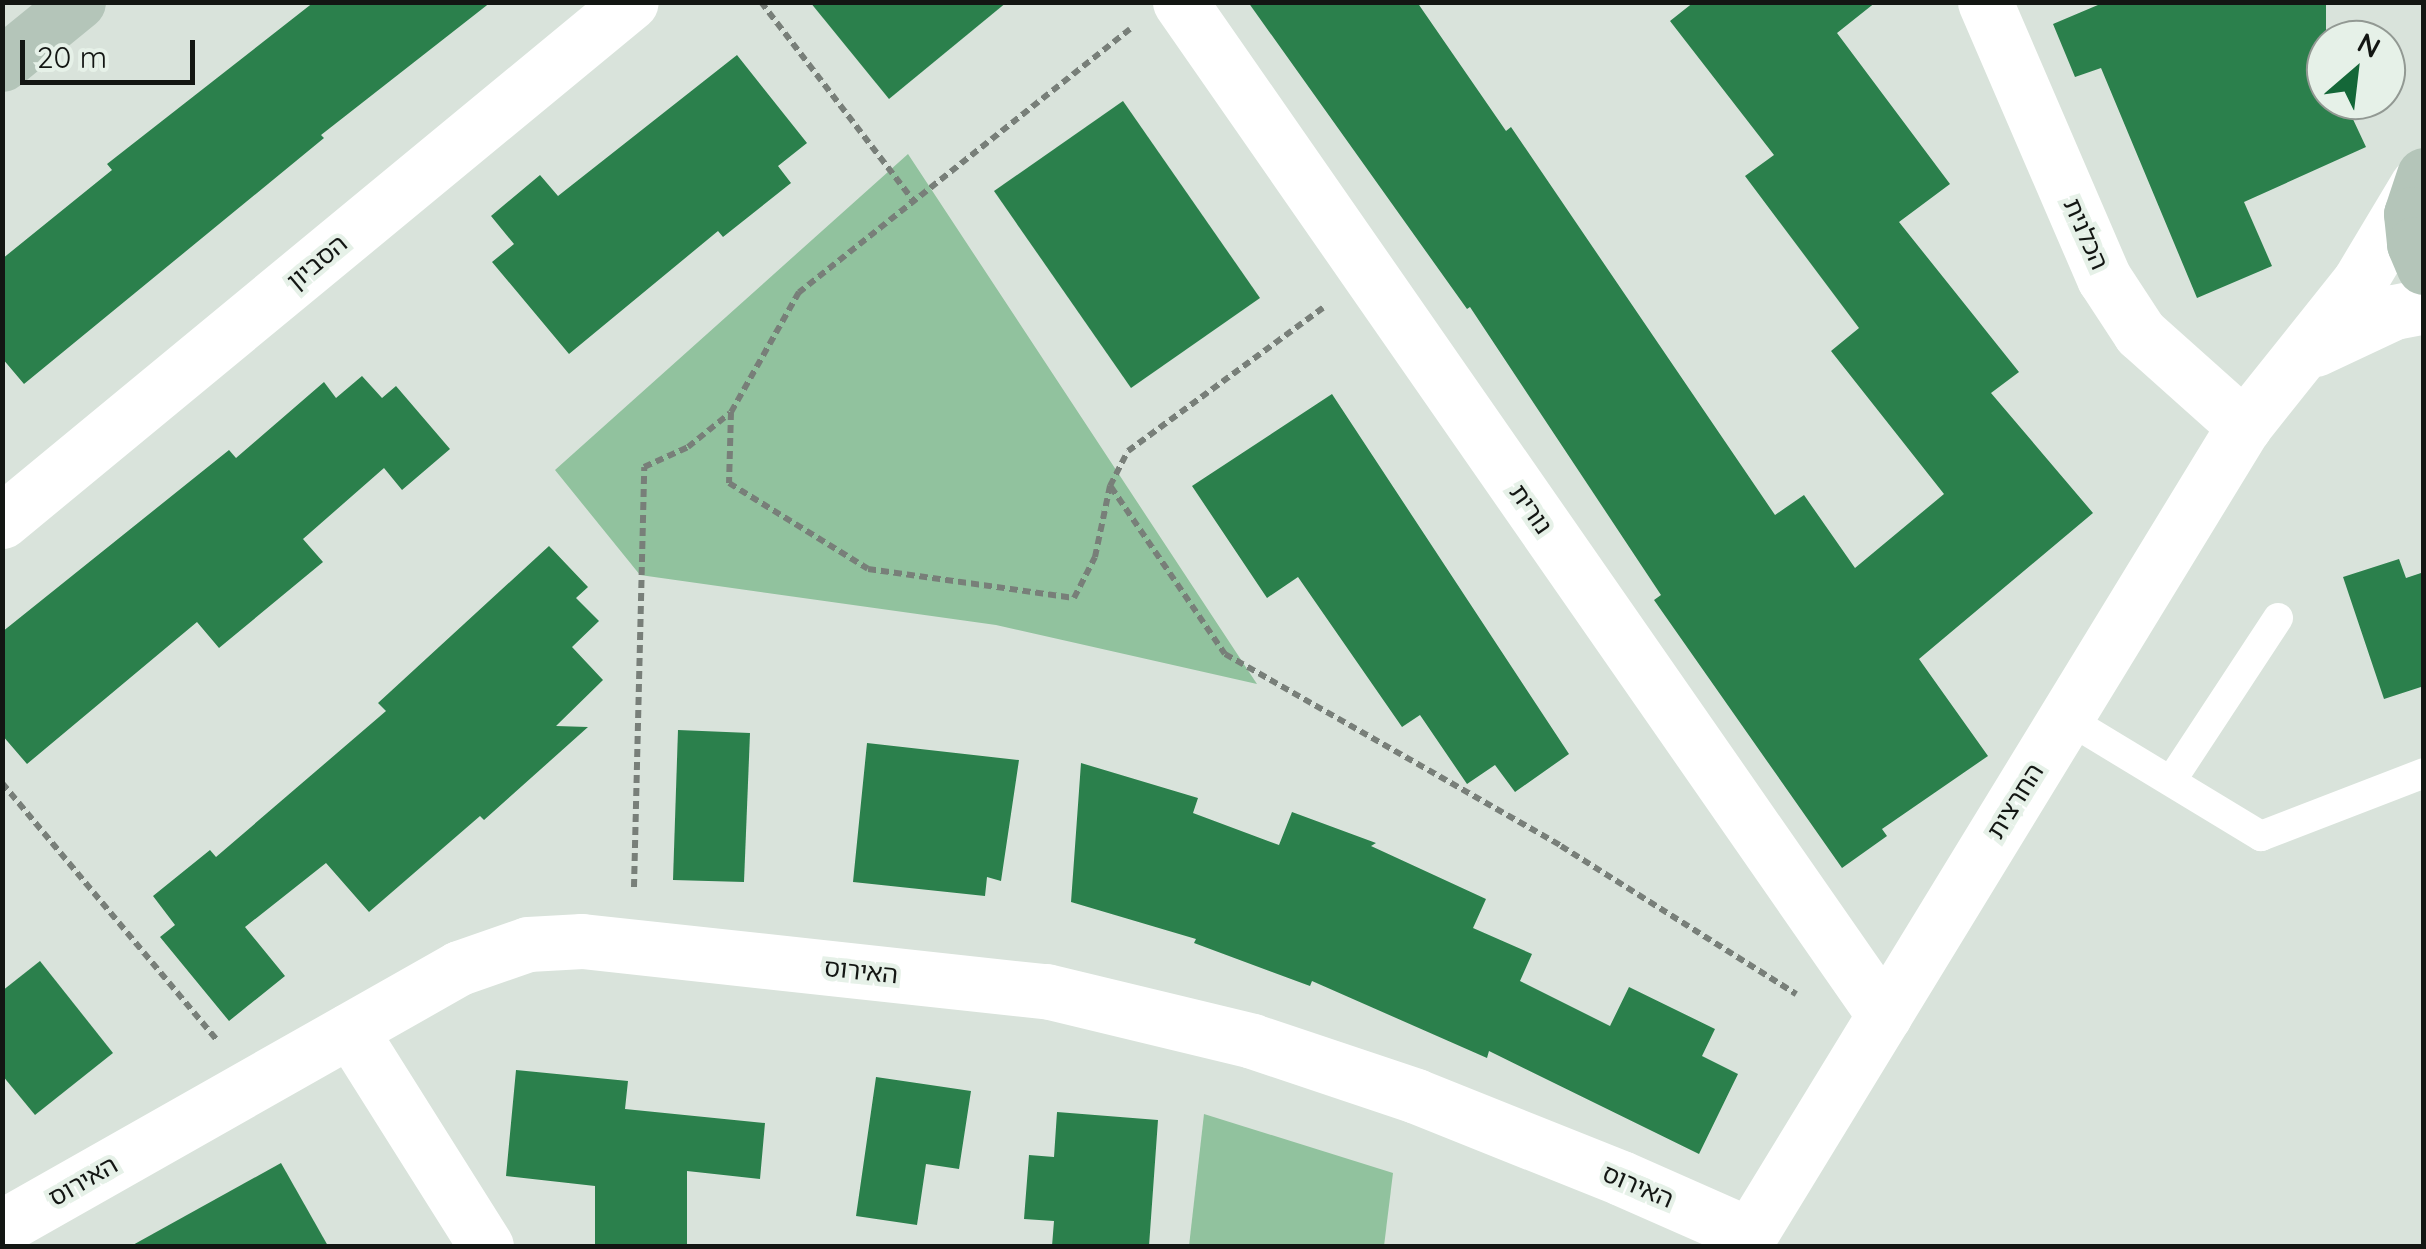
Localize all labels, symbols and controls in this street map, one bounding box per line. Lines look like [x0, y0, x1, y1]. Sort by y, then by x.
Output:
scale bar [25, 20, 200, 82]
north arrow [2306, 20, 2406, 120]
text: N [2352, 25, 2387, 65]
text: 20 m [37, 38, 107, 76]
street label: הכלנית [2057, 194, 2115, 274]
street label: הסביון [281, 228, 353, 296]
street label: נורית [1503, 478, 1559, 540]
street label: החרצית [1980, 758, 2050, 844]
street label: האירוס [822, 952, 900, 990]
street label: האירוס [43, 1149, 123, 1213]
street label: האירוס [1598, 1158, 1678, 1214]

